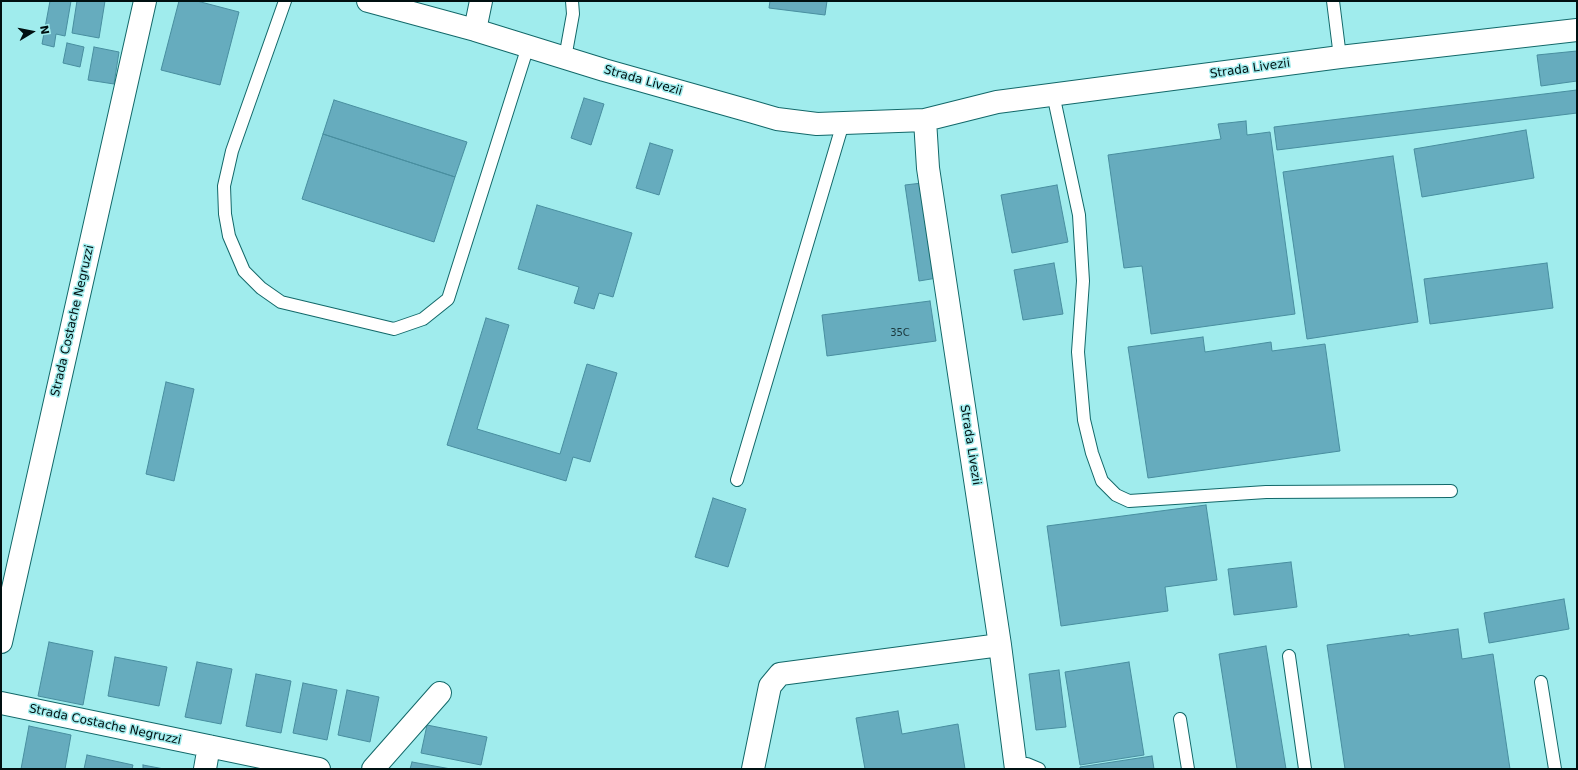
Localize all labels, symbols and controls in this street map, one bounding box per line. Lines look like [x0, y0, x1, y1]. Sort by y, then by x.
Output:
north arrow [12, 12, 52, 52]
text: N [37, 24, 52, 35]
street label: Strada Livezii [1209, 56, 1291, 82]
street label: Strada Livezii [602, 63, 684, 99]
street label: Strada Costache Negruzzi [49, 244, 97, 398]
house number: 35C [890, 327, 910, 339]
street label: Strada Livezii [957, 404, 983, 486]
street label: Strada Costache Negruzzi [28, 702, 182, 748]

